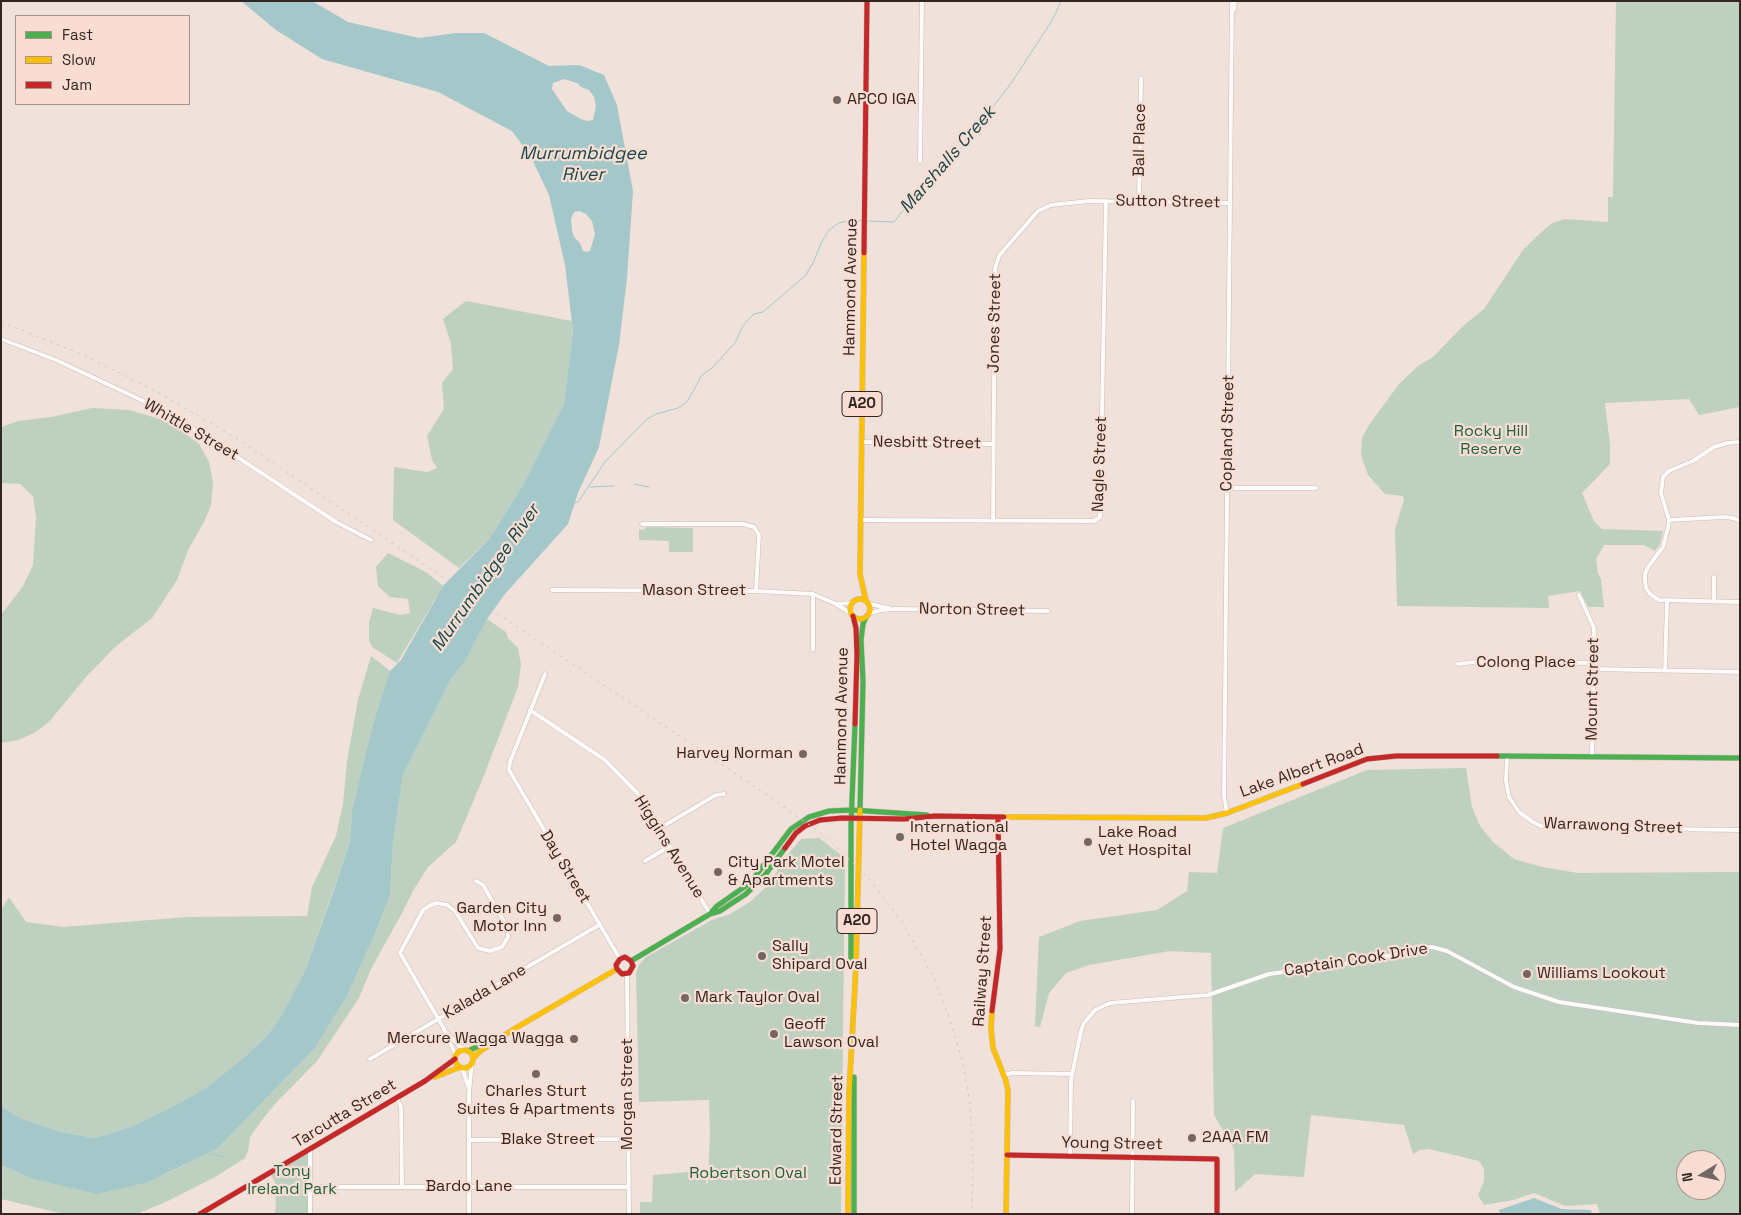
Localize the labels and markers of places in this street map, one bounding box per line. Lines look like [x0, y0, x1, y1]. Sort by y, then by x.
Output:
place label: APCO IGA [847, 90, 916, 110]
marker: APCO IGA [831, 94, 843, 106]
place label: Harvey Norman [676, 744, 793, 764]
marker: Harvey Norman [797, 748, 809, 760]
place label: International Hotel Wagga [910, 818, 1009, 856]
place label: Lake Road Vet Hospital [1098, 823, 1191, 861]
marker: International Hotel Wagga [894, 831, 906, 843]
marker: Lake Road Vet Hospital [1082, 836, 1094, 848]
place label: City Park Motel & Apartments [728, 853, 845, 891]
marker: City Park Motel & Apartments [712, 866, 724, 878]
place label: Garden City Motor Inn [456, 899, 547, 937]
marker: Garden City Motor Inn [551, 912, 563, 924]
place label: Sally Shipard Oval [772, 937, 867, 975]
marker: Sally Shipard Oval [756, 950, 768, 962]
place label: Williams Lookout [1537, 964, 1666, 984]
marker: Williams Lookout [1521, 968, 1533, 980]
place label: Mark Taylor Oval [695, 988, 820, 1008]
marker: Mark Taylor Oval [679, 992, 691, 1004]
place label: Geoff Lawson Oval [784, 1015, 879, 1053]
marker: Geoff Lawson Oval [768, 1028, 780, 1040]
place label: Mercure Wagga Wagga [387, 1029, 564, 1049]
marker: Mercure Wagga Wagga [568, 1033, 580, 1045]
marker: Charles Sturt Suites & Apartments [530, 1068, 542, 1080]
place label: Charles Sturt Suites & Apartments [457, 1082, 615, 1120]
place label: 2AAA FM [1202, 1128, 1268, 1148]
marker: 2AAA FM [1186, 1132, 1198, 1144]

